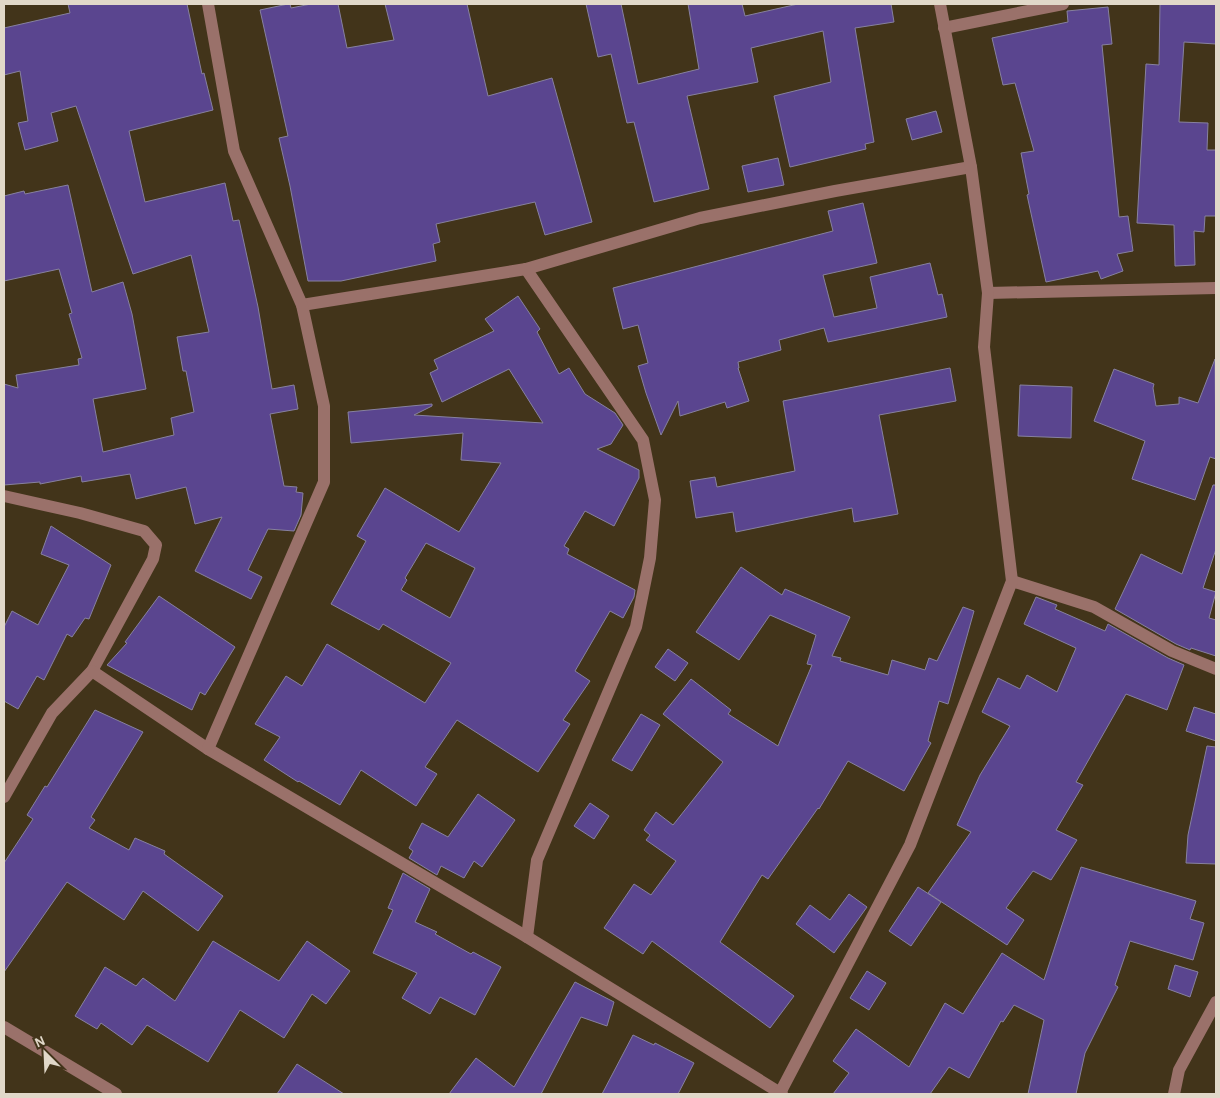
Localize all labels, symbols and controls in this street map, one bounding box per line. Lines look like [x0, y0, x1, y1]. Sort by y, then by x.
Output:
north arrow [20, 1028, 70, 1078]
text: N [33, 1034, 47, 1050]

